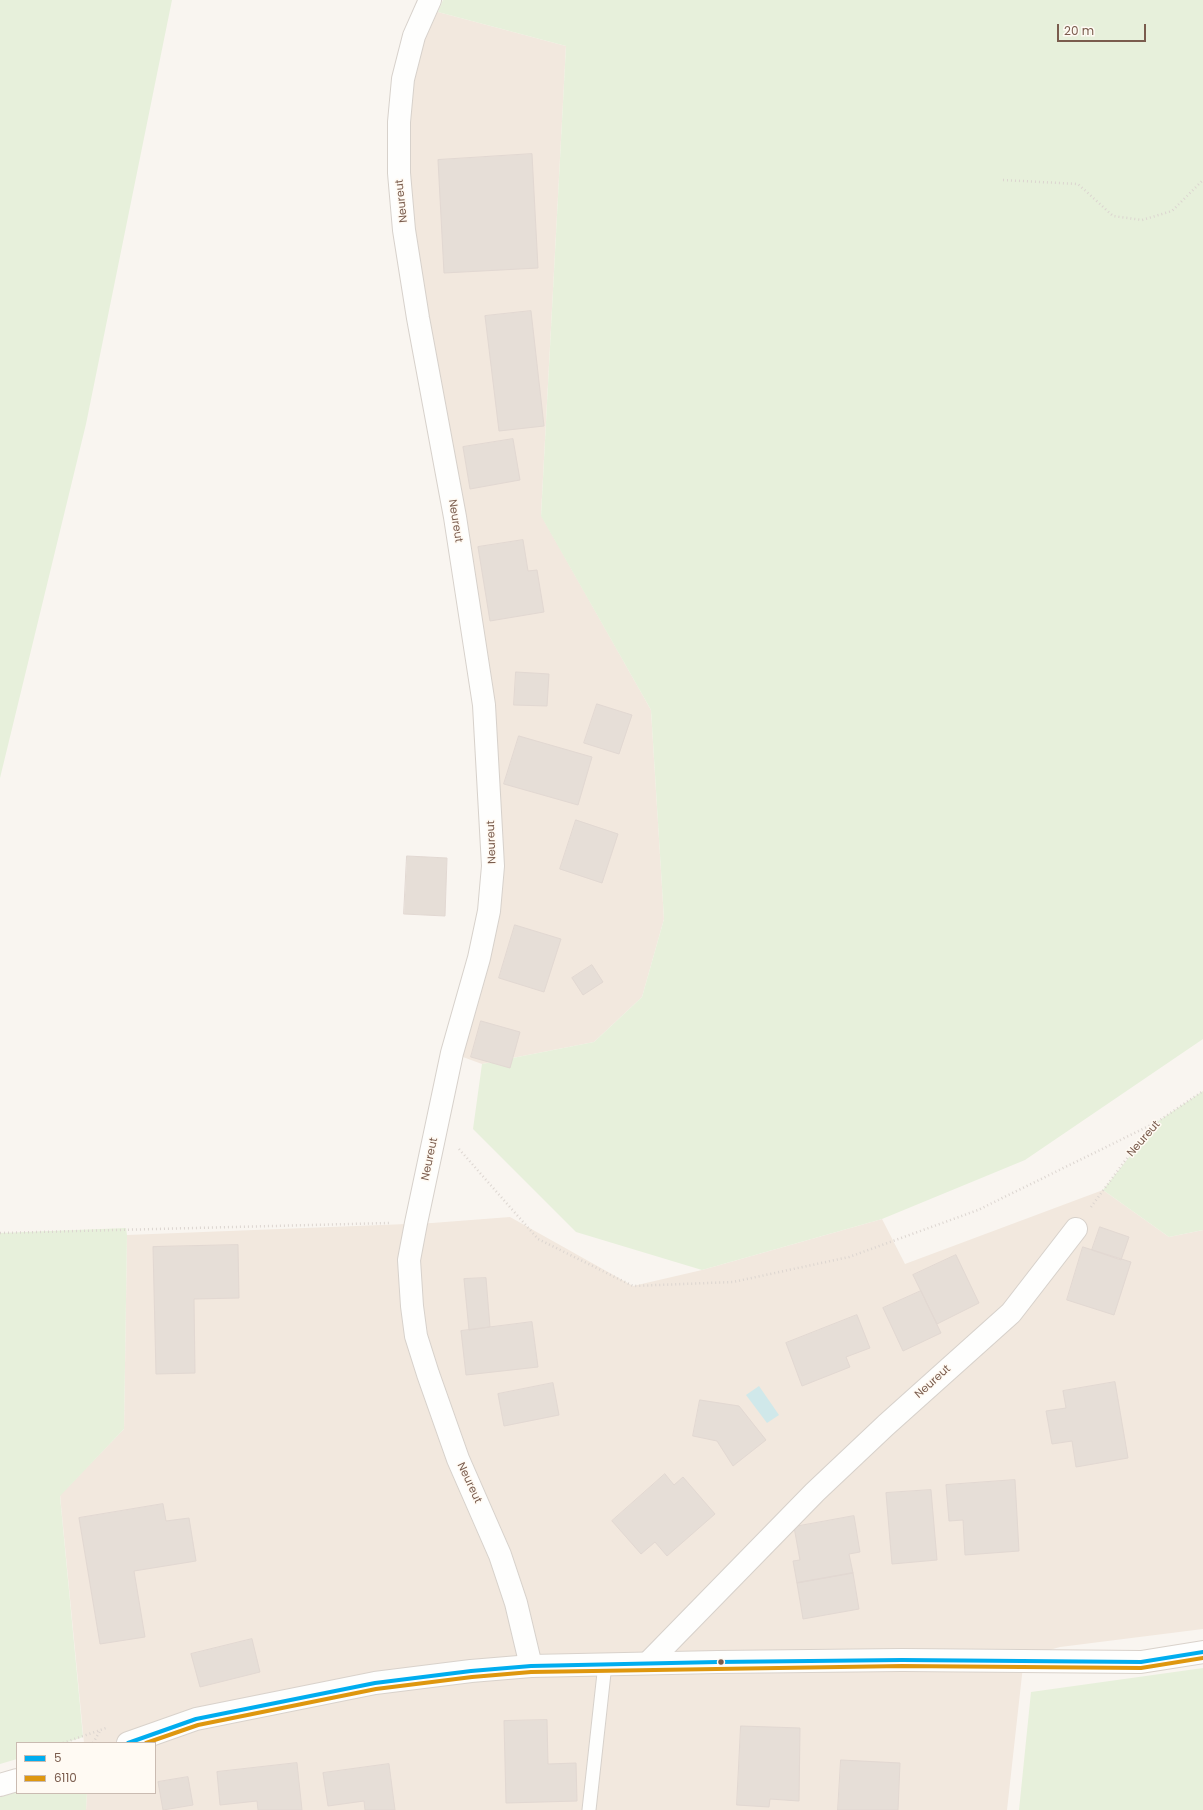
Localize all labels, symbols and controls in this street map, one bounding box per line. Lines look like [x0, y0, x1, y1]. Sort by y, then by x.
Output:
scale bar [1059, 16, 1148, 42]
text: 20 m [1064, 22, 1094, 39]
street label: Neureut [393, 179, 411, 223]
street label: Neureut [445, 498, 465, 544]
street label: Neureut [485, 820, 499, 864]
street label: Neureut [1125, 1118, 1163, 1160]
street label: Neureut [419, 1136, 441, 1182]
street label: Neureut [912, 1363, 954, 1401]
street label: Neureut [454, 1460, 484, 1506]
unlabelled marker [716, 1657, 726, 1667]
legend [16, 1742, 156, 1794]
text: 5 [54, 1749, 62, 1766]
text: 6110 [54, 1769, 77, 1786]

